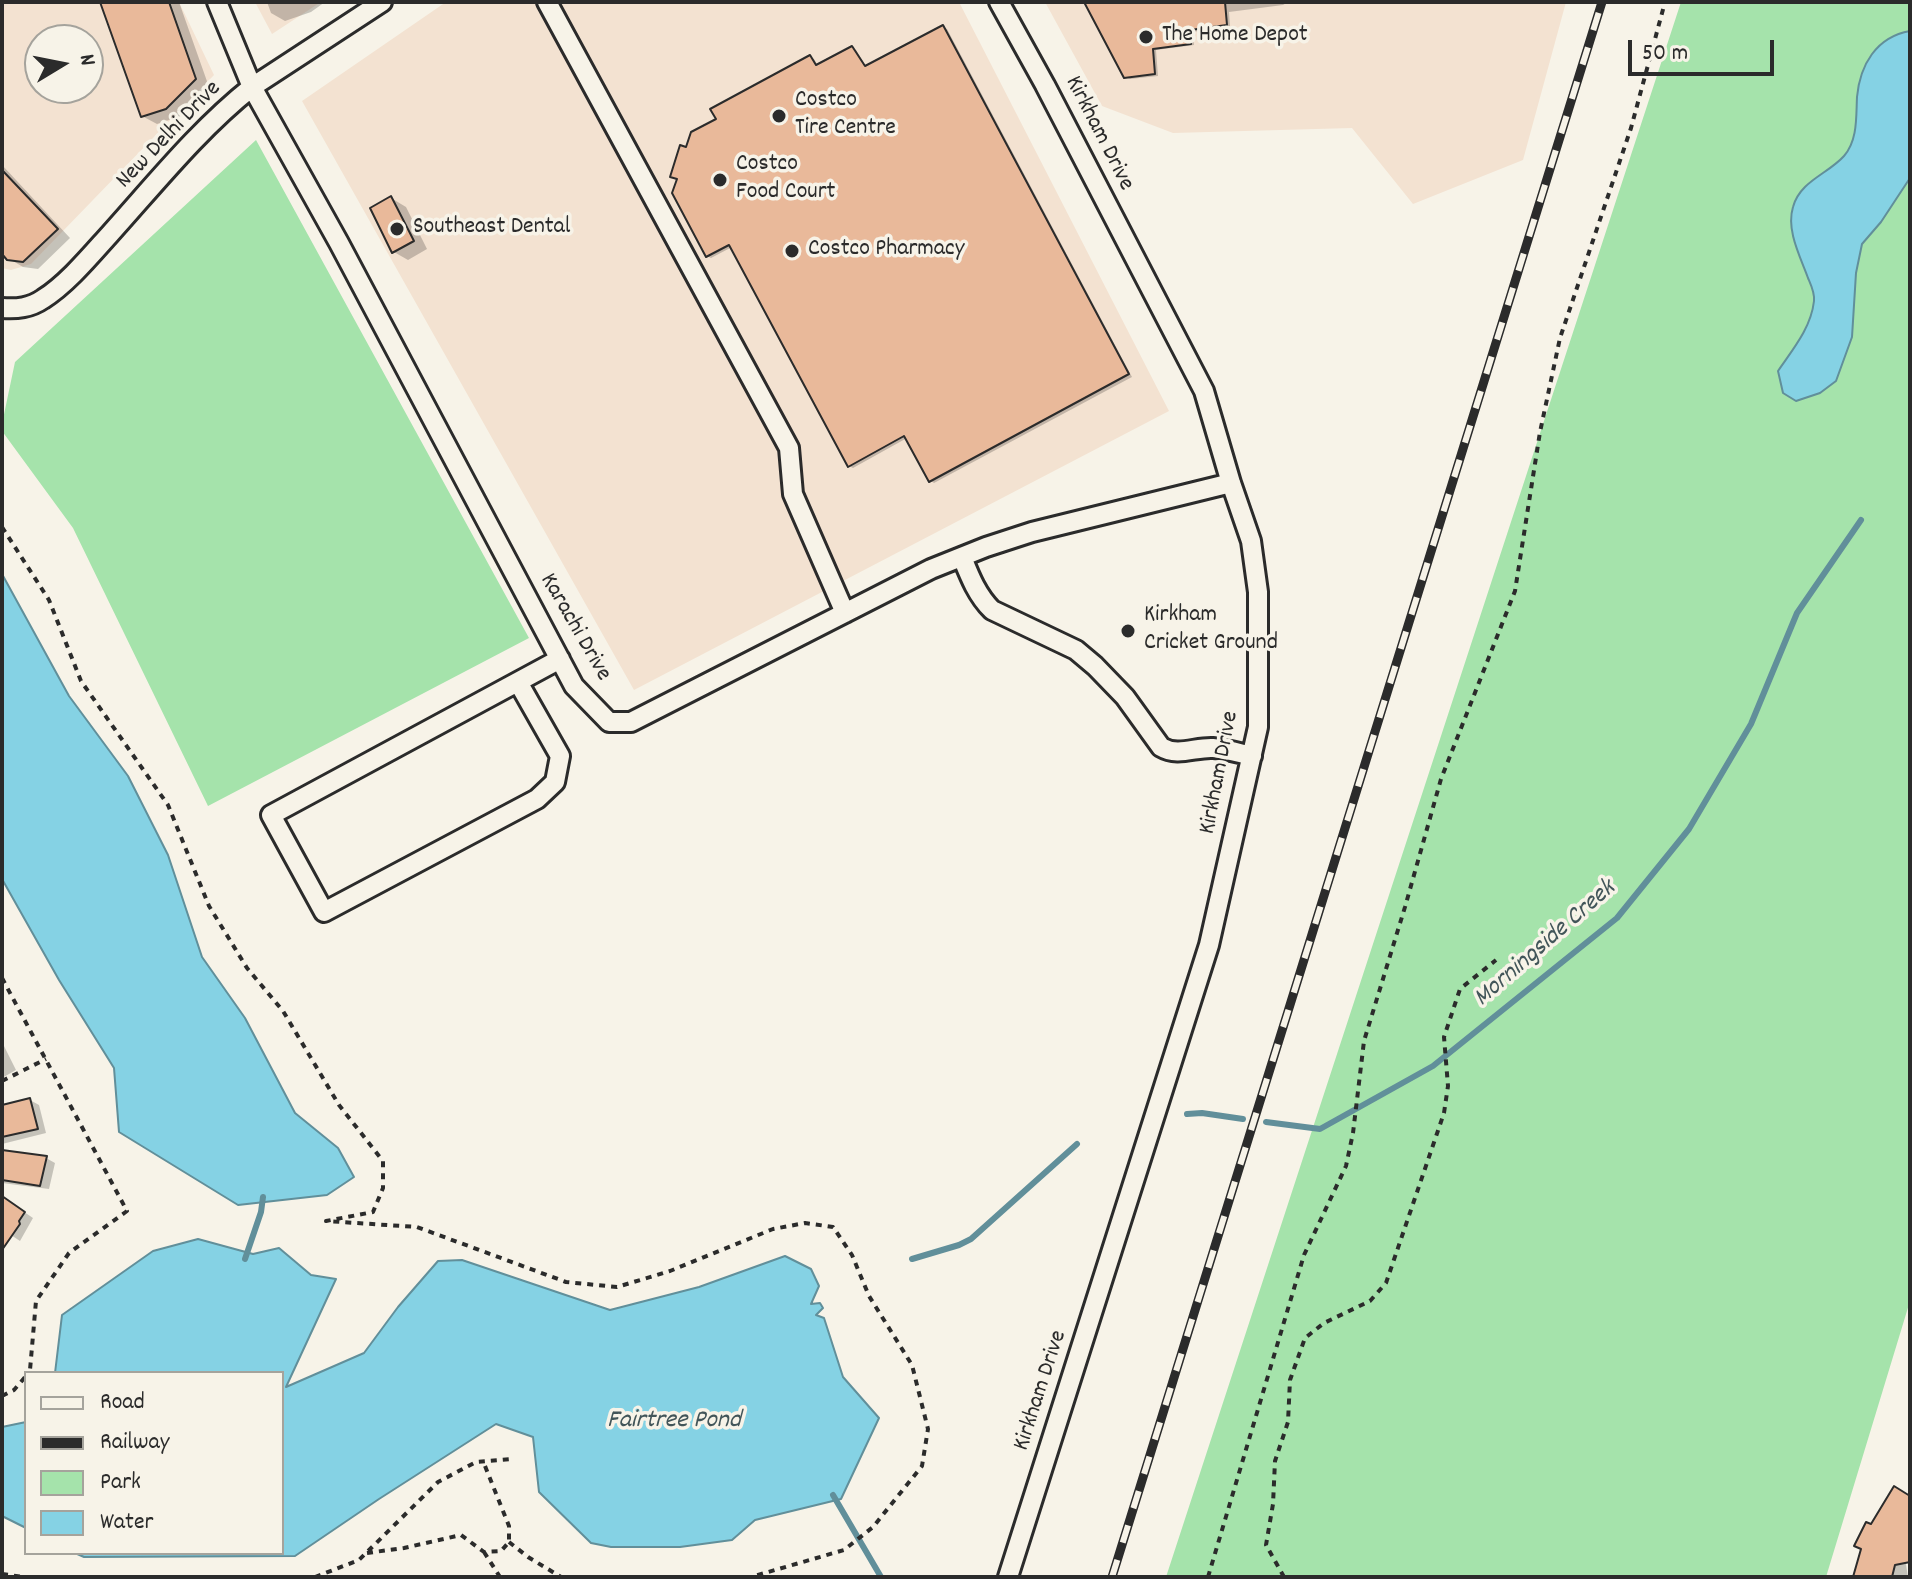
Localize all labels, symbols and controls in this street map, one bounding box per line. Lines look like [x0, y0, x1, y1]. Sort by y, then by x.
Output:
place label: The Home Depot [1162, 23, 1308, 51]
north arrow [24, 24, 104, 104]
scale bar [1632, 24, 1778, 74]
marker: The Home Depot [1137, 28, 1155, 46]
text: 50 m [1642, 37, 1688, 71]
text: N [70, 52, 102, 68]
street label: Kirkham Drive [1057, 72, 1139, 196]
street label: New Delhi Drive [111, 76, 229, 196]
place label: Costco Tire Centre [795, 88, 896, 144]
marker: Costco Tire Centre [770, 107, 788, 125]
place label: Costco Food Court [736, 152, 835, 208]
marker: Costco Food Court [711, 171, 729, 189]
place label: Southeast Dental [413, 215, 571, 243]
marker: Southeast Dental [388, 220, 406, 238]
place label: Costco Pharmacy [808, 237, 964, 265]
marker: Costco Pharmacy [783, 242, 801, 260]
street label: Karachi Drive [532, 569, 616, 687]
place label: Kirkham Cricket Ground [1144, 603, 1278, 659]
marker: Kirkham Cricket Ground [1119, 622, 1137, 640]
street label: Kirkham Drive [1195, 709, 1247, 837]
water label: Morningside Creek [1469, 875, 1623, 1015]
street label: Kirkham Drive [1009, 1327, 1075, 1455]
legend [24, 1371, 284, 1555]
text: Road [100, 1386, 145, 1420]
water label: Fairtree Pond [607, 1406, 741, 1438]
text: Railway [100, 1426, 169, 1460]
text: Park [100, 1466, 141, 1500]
text: Water [100, 1506, 153, 1540]

